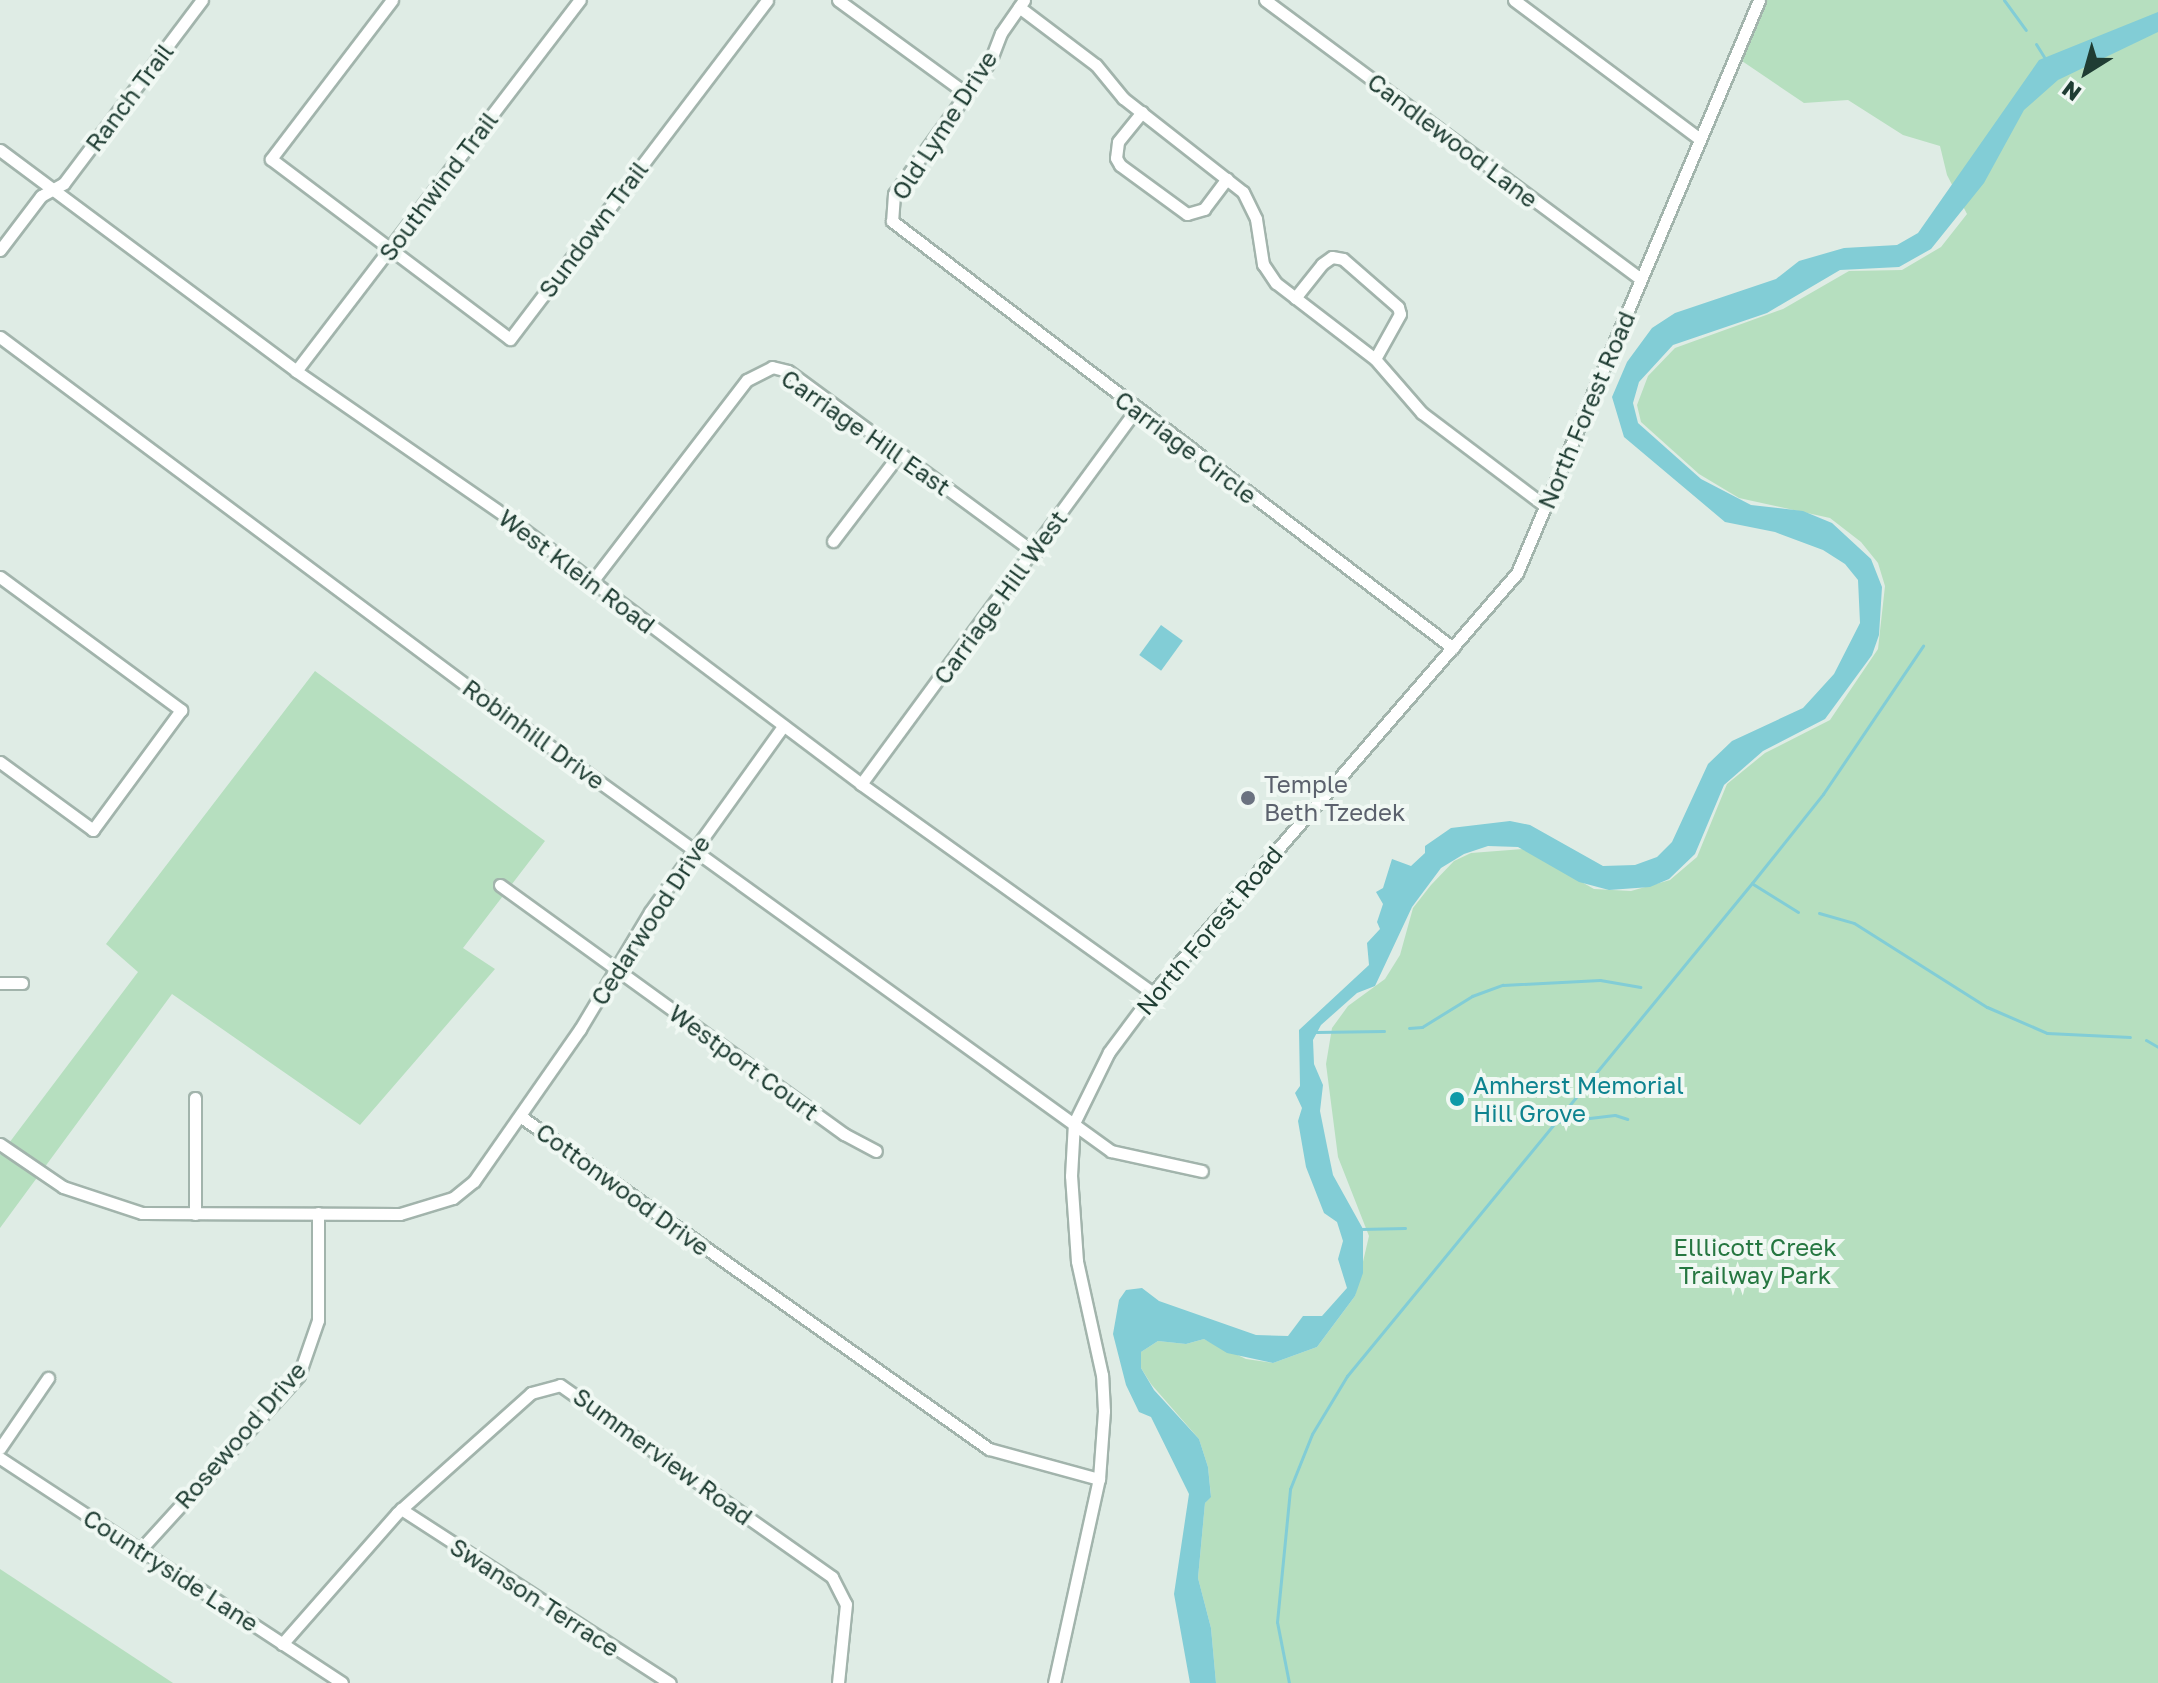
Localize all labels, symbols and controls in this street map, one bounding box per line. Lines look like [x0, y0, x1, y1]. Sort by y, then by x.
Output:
north arrow [2046, 32, 2126, 112]
street label: Ranch Trail [79, 37, 179, 157]
street label: Old Lyme Drive [885, 45, 1003, 205]
street label: Candlewood Lane [1362, 67, 1544, 213]
text: N [2056, 76, 2086, 107]
street label: Southwind Trail [373, 106, 503, 266]
street label: Sundown Trail [532, 155, 654, 303]
street label: North Forest Road [1531, 307, 1641, 513]
street label: Carriage Hill East [776, 363, 956, 501]
street label: Carriage Circle [1110, 384, 1262, 510]
street label: West Klein Road [493, 503, 661, 639]
street label: Carriage Hill West [927, 505, 1073, 689]
street label: Robinhill Drive [457, 673, 611, 795]
place label: Temple Beth Tzedek [1264, 770, 1405, 826]
marker: Temple Beth Tzedek [1239, 789, 1257, 807]
street label: Cedarwood Drive [584, 830, 716, 1010]
street label: North Forest Road [1130, 840, 1288, 1020]
street label: Westport Court [664, 998, 824, 1126]
place label: Amherst Memorial Hill Grove [1473, 1071, 1684, 1127]
marker: Amherst Memorial Hill Grove [1448, 1090, 1466, 1108]
street label: Cottonwood Drive [531, 1117, 715, 1261]
park label: Elllicott Creek Trailway Park [1673, 1233, 1837, 1289]
street label: Rosewood Drive [168, 1356, 312, 1514]
street label: Summerview Road [568, 1381, 758, 1531]
street label: Countryside Lane [78, 1503, 264, 1637]
street label: Swanson Terrace [445, 1532, 625, 1662]

